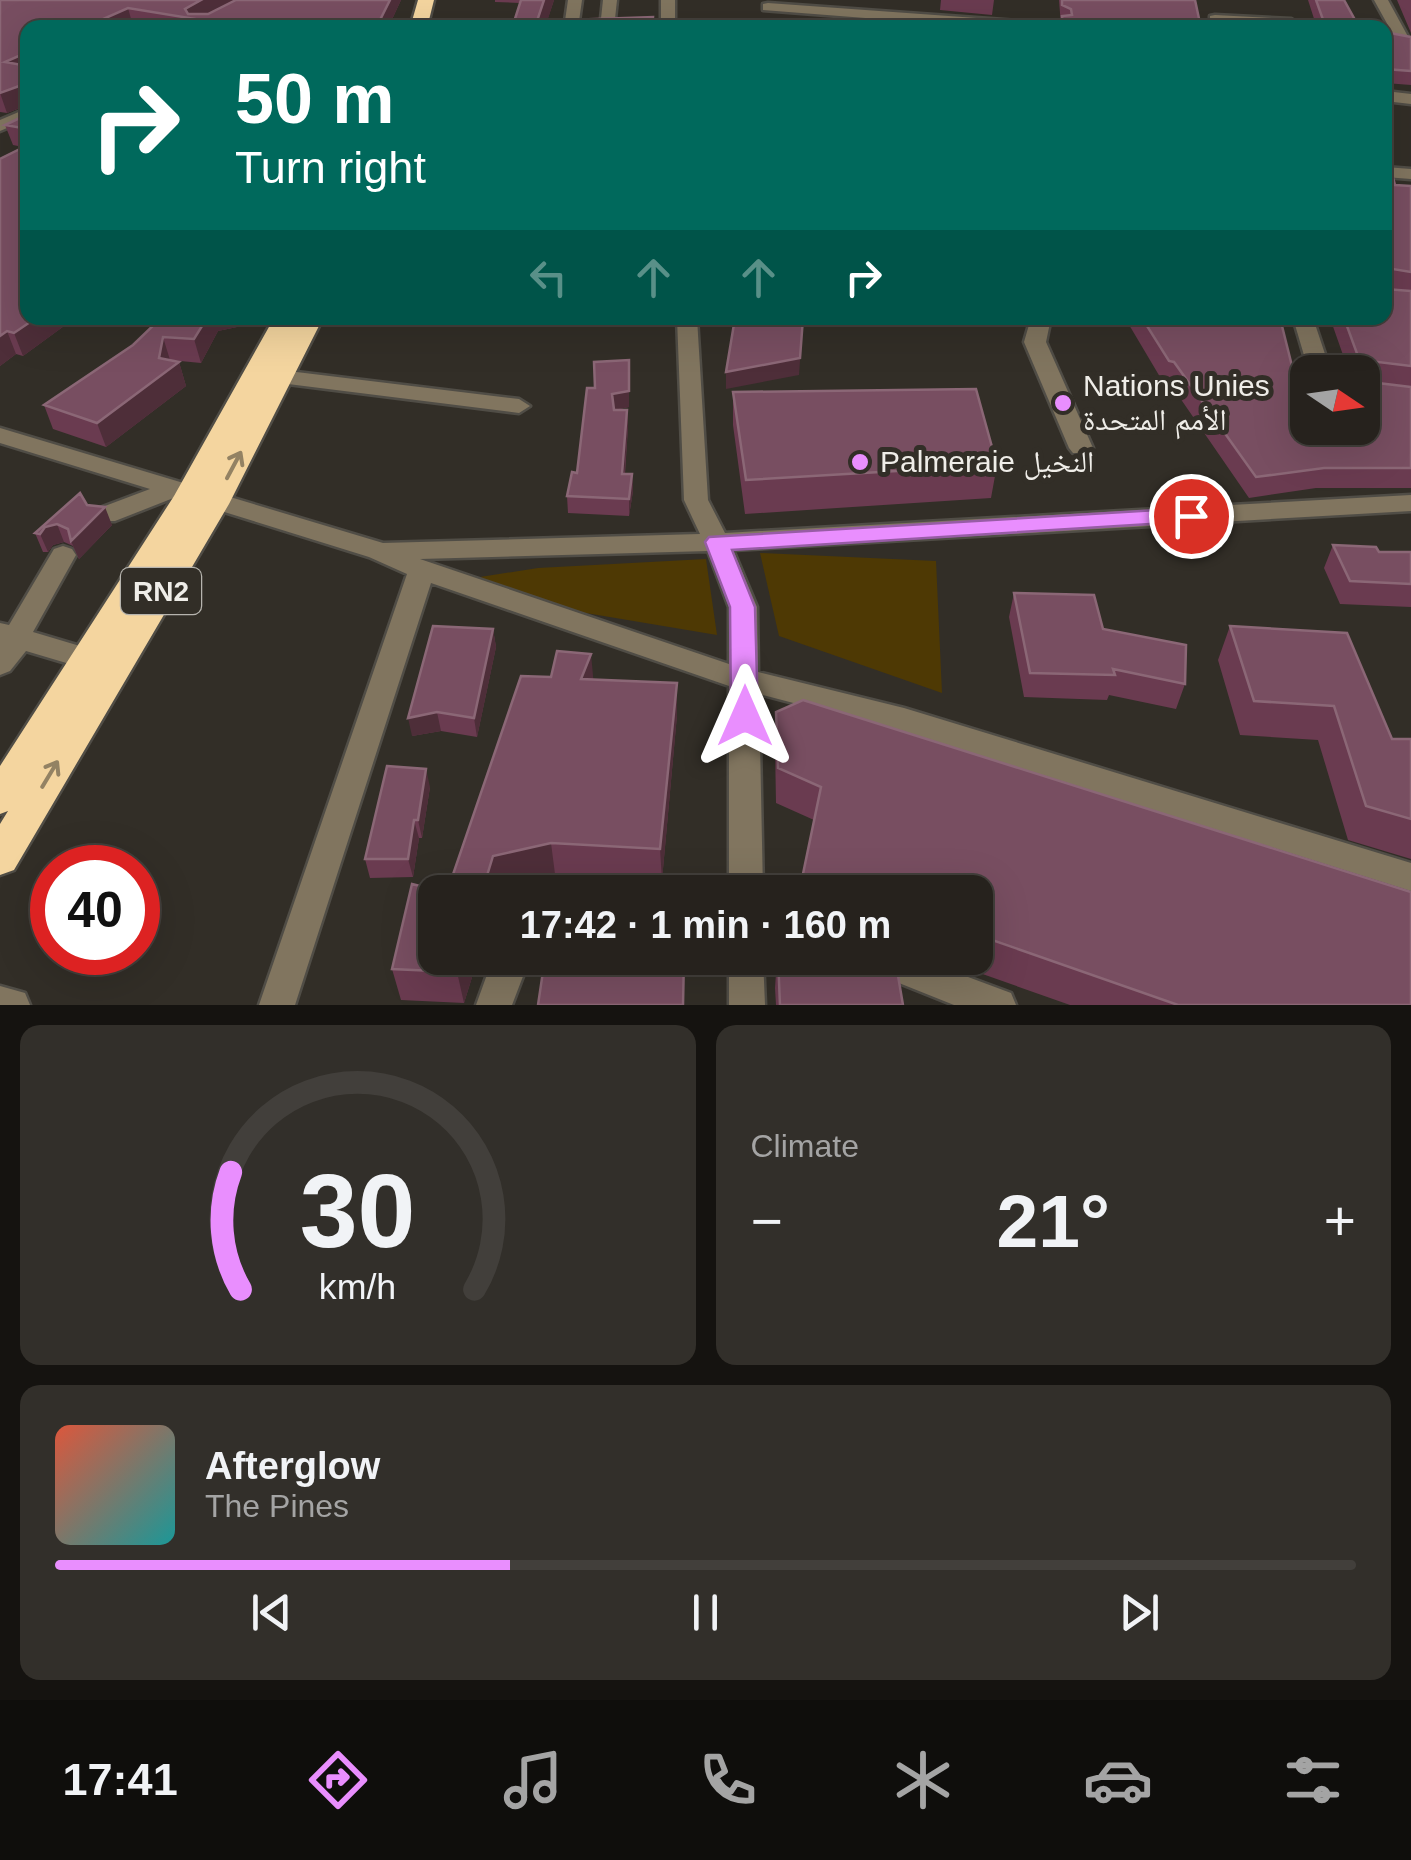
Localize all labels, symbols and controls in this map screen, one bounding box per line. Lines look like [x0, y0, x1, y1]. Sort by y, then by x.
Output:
icon: right [70, 60, 200, 190]
text: 50 m [235, 60, 395, 138]
text: Turn right [235, 142, 426, 193]
icon: left [521, 250, 576, 305]
icon: ahead [626, 250, 681, 305]
icon: ahead [731, 250, 786, 305]
icon: right [836, 250, 891, 305]
north arrow [1290, 355, 1380, 445]
map controls [1290, 355, 1380, 445]
place label: Nations Unies الأمم المتحدة [1083, 369, 1270, 440]
marker: Nations Unies الأمم المتحدة [1052, 392, 1074, 414]
place label: Palmeraie النخيل [880, 445, 1094, 480]
one-way arrow [225, 451, 244, 480]
marker: Palmeraie النخيل [849, 451, 871, 473]
pin [1149, 474, 1234, 559]
icon: arrive [1164, 489, 1219, 544]
road number: RN2 [121, 568, 201, 614]
position arrow [693, 664, 797, 768]
one-way arrow [40, 760, 60, 789]
speed limit sign: 40 [30, 845, 160, 975]
text: 17:42 · 1 min · 160 m [520, 904, 891, 946]
text: Climate [751, 1128, 859, 1164]
text: 30 [300, 1153, 416, 1269]
text: 21° [997, 1179, 1110, 1263]
text: − [751, 1190, 783, 1252]
text: + [1324, 1190, 1356, 1252]
text: km/h [319, 1267, 396, 1307]
text: Afterglow [205, 1445, 380, 1487]
text: The Pines [205, 1488, 349, 1524]
icon: previous [244, 1585, 299, 1640]
icon: pause [678, 1585, 733, 1640]
icon: next [1112, 1585, 1167, 1640]
icon: directions [303, 1745, 373, 1815]
icon: music [498, 1745, 568, 1815]
icon: phone [693, 1745, 763, 1815]
icon: climate [888, 1745, 958, 1815]
icon: car [1083, 1745, 1153, 1815]
icon: filters [1278, 1745, 1348, 1815]
text: 17:41 [63, 1754, 178, 1805]

